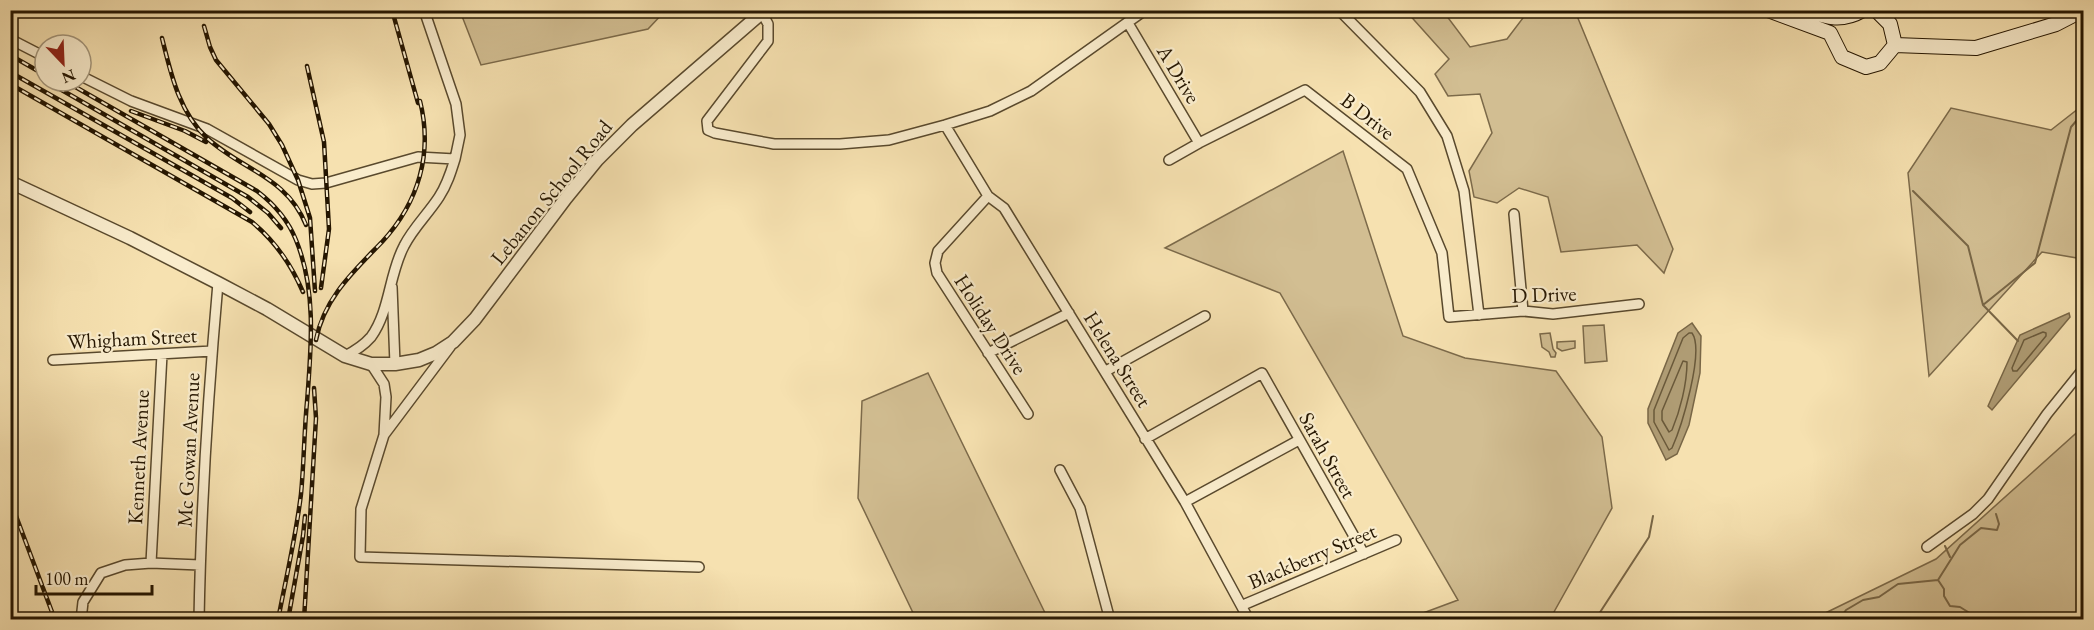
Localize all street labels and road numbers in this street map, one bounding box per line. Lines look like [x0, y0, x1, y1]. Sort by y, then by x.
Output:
street label: A Drive [1151, 39, 1207, 108]
street label: B Drive [1336, 86, 1400, 146]
street label: Lebanon School Road [484, 114, 618, 270]
street label: Holiday Drive [949, 269, 1033, 379]
street label: D Drive [1511, 279, 1577, 309]
street label: Helena Street [1078, 306, 1158, 412]
street label: Whigham Street [66, 321, 198, 355]
street label: Mc Gowan Avenue [170, 372, 206, 528]
street label: Kenneth Avenue [121, 389, 155, 525]
street label: Sarah Street [1293, 407, 1363, 503]
street label: Blackberry Street [1244, 517, 1381, 595]

